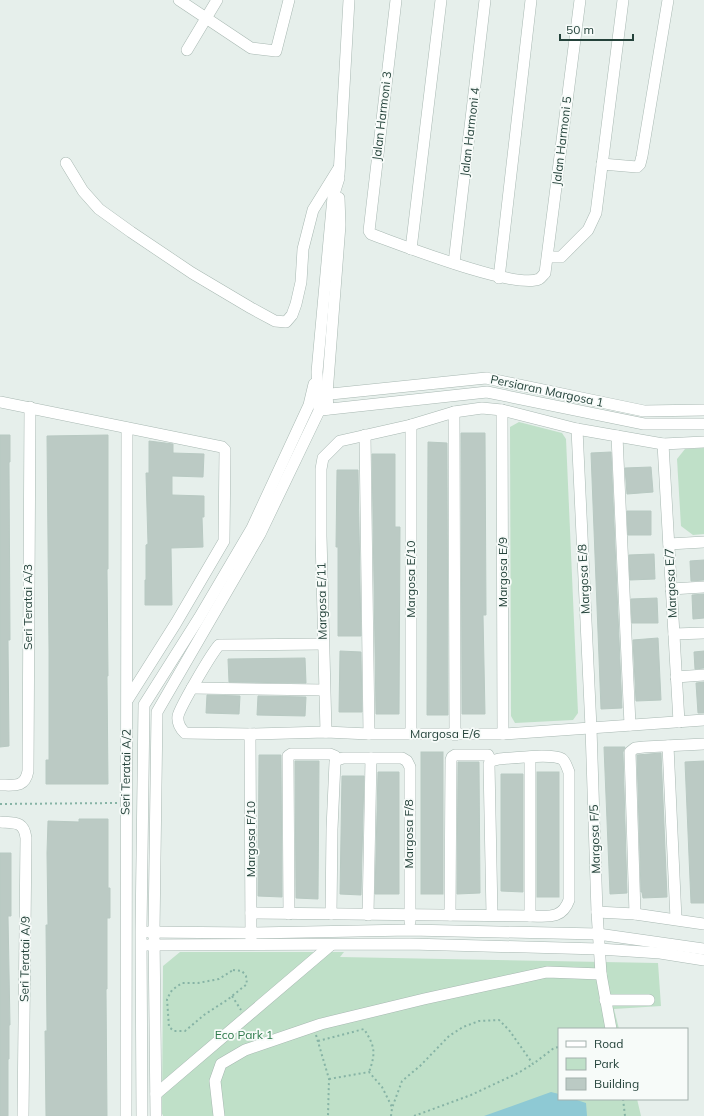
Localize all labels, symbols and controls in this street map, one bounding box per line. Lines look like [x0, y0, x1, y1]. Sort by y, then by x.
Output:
scale bar [560, 16, 633, 42]
text: 50 m [566, 22, 594, 37]
street label: Jalan Harmoni 3 [369, 70, 394, 161]
street label: Jalan Harmoni 4 [457, 86, 482, 177]
street label: Jalan Harmoni 5 [549, 95, 574, 186]
street label: Persiaran Margosa 1 [489, 371, 605, 410]
street label: Margosa E/9 [495, 537, 510, 607]
street label: Margosa E/10 [403, 540, 418, 618]
street label: Margosa E/8 [574, 544, 593, 614]
street label: Margosa E/7 [661, 548, 680, 618]
street label: Margosa E/11 [313, 562, 330, 640]
street label: Seri Teratai A/3 [20, 564, 35, 650]
street label: Margosa E/6 [410, 726, 480, 741]
street label: Seri Teratai A/2 [117, 729, 134, 815]
street label: Margosa F/8 [401, 799, 416, 869]
street label: Margosa F/10 [243, 801, 258, 877]
street label: Margosa F/5 [586, 804, 603, 874]
street label: Seri Teratai A/9 [16, 916, 33, 1002]
park label: Eco Park 1 [215, 1027, 273, 1042]
legend [558, 1028, 688, 1100]
text: Road [594, 1036, 623, 1051]
text: Park [594, 1056, 620, 1071]
text: Building [594, 1076, 639, 1091]

